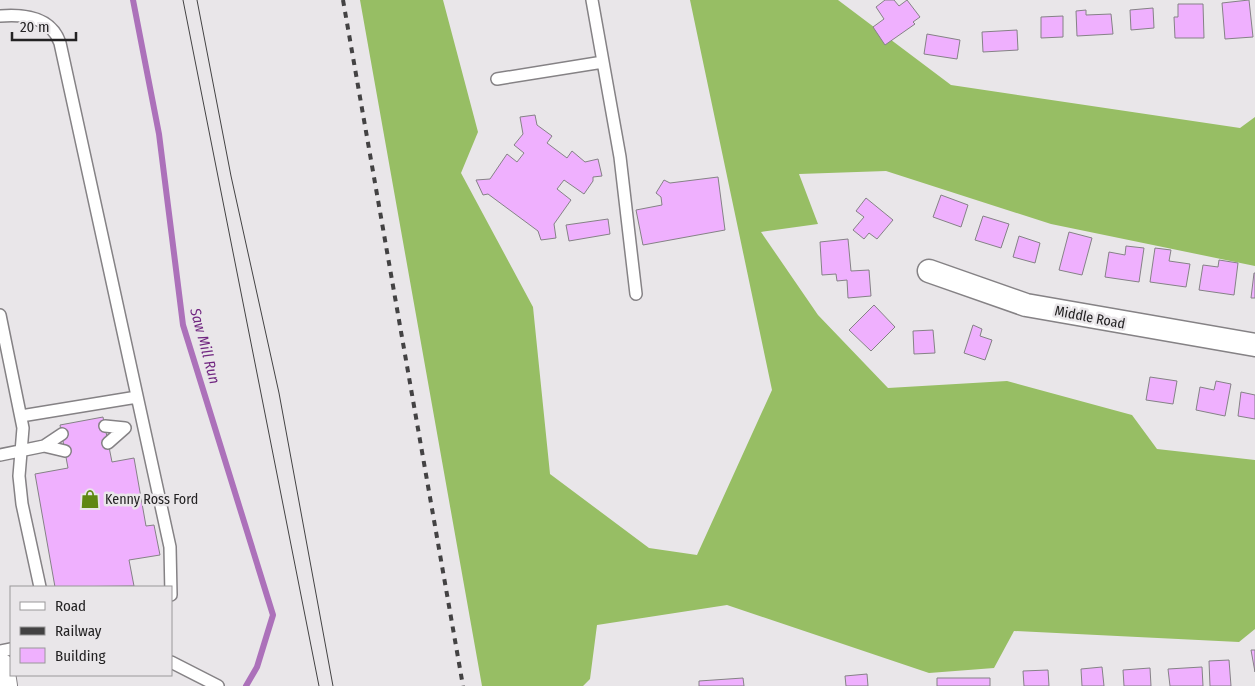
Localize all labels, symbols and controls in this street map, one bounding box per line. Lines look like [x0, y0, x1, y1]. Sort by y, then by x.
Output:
scale bar [12, 10, 76, 42]
text: 20 m [20, 18, 50, 36]
street label: Middle Road [1053, 302, 1127, 333]
water label: Saw Mill Run [186, 305, 224, 386]
shop icon: Kenny Ross Ford [79, 488, 101, 510]
place label: Kenny Ross Ford [105, 491, 198, 508]
legend [10, 586, 172, 676]
text: Road [55, 597, 86, 615]
text: Railway [55, 622, 102, 640]
text: Building [55, 647, 106, 665]

